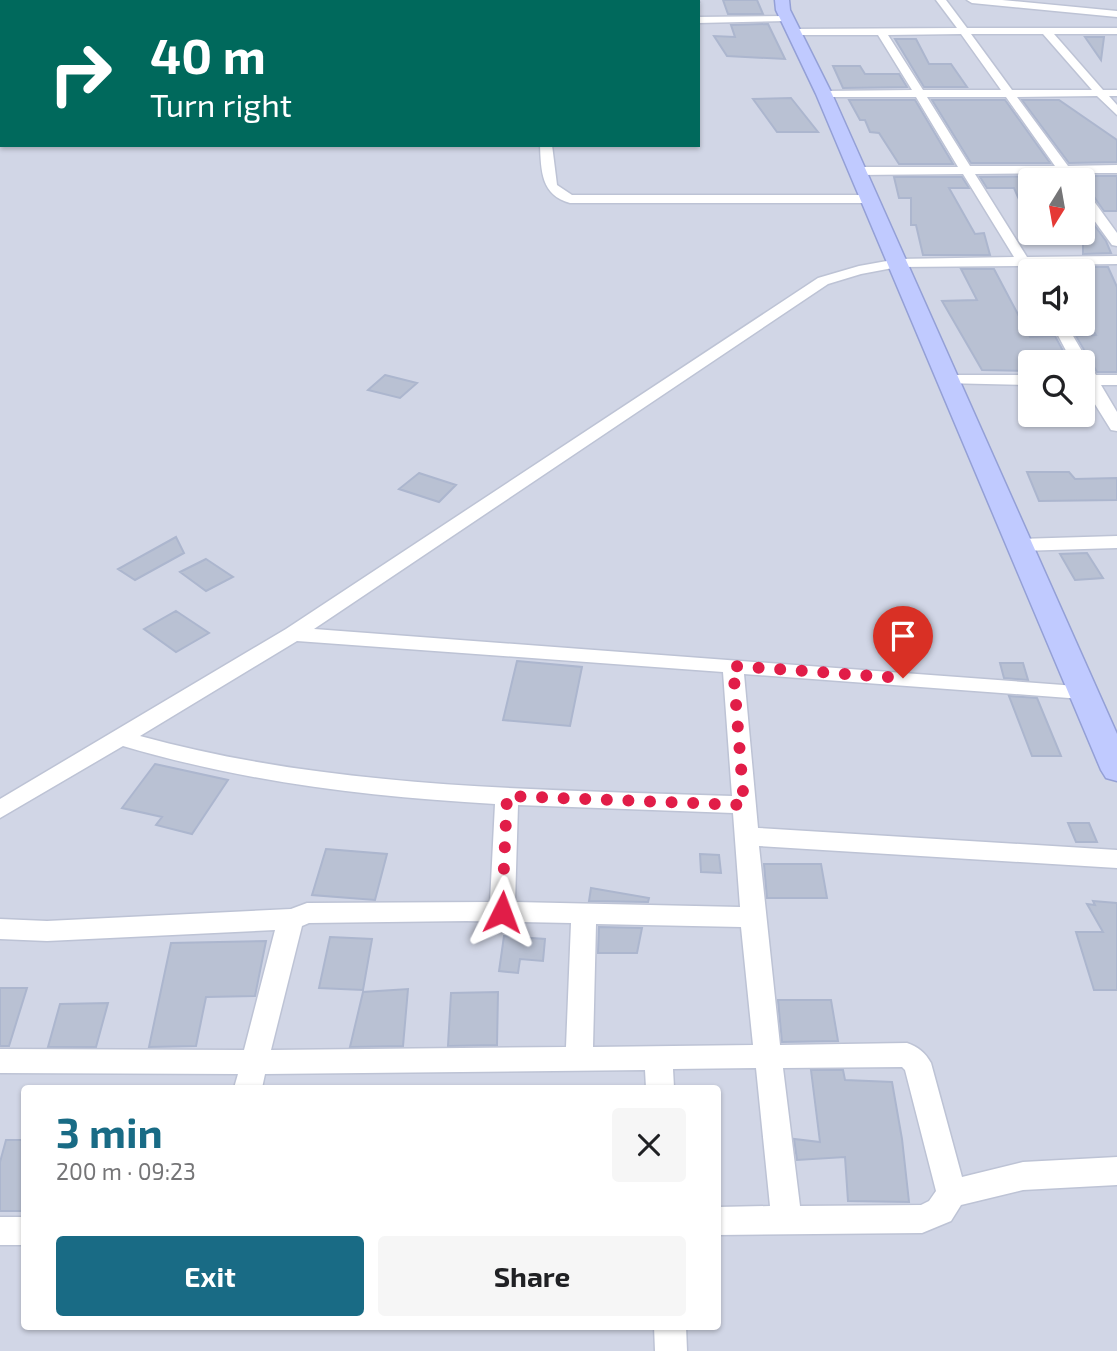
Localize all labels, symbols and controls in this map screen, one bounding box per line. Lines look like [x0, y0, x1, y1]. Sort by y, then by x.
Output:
text: 40 m [150, 25, 266, 84]
icon: right [35, 28, 126, 119]
text: Turn right [150, 85, 292, 123]
north arrow [1018, 168, 1096, 245]
map controls [1018, 168, 1095, 427]
button: sound [1018, 259, 1095, 336]
button: search [1018, 350, 1095, 427]
pin [873, 606, 933, 678]
icon: arrive [884, 617, 922, 655]
position arrow [465, 875, 539, 949]
text: 3 min [56, 1106, 163, 1156]
button: close [612, 1108, 686, 1182]
text: 200 m · 09:23 [56, 1157, 196, 1185]
button: Exit [56, 1236, 364, 1316]
button: Share [378, 1236, 686, 1316]

